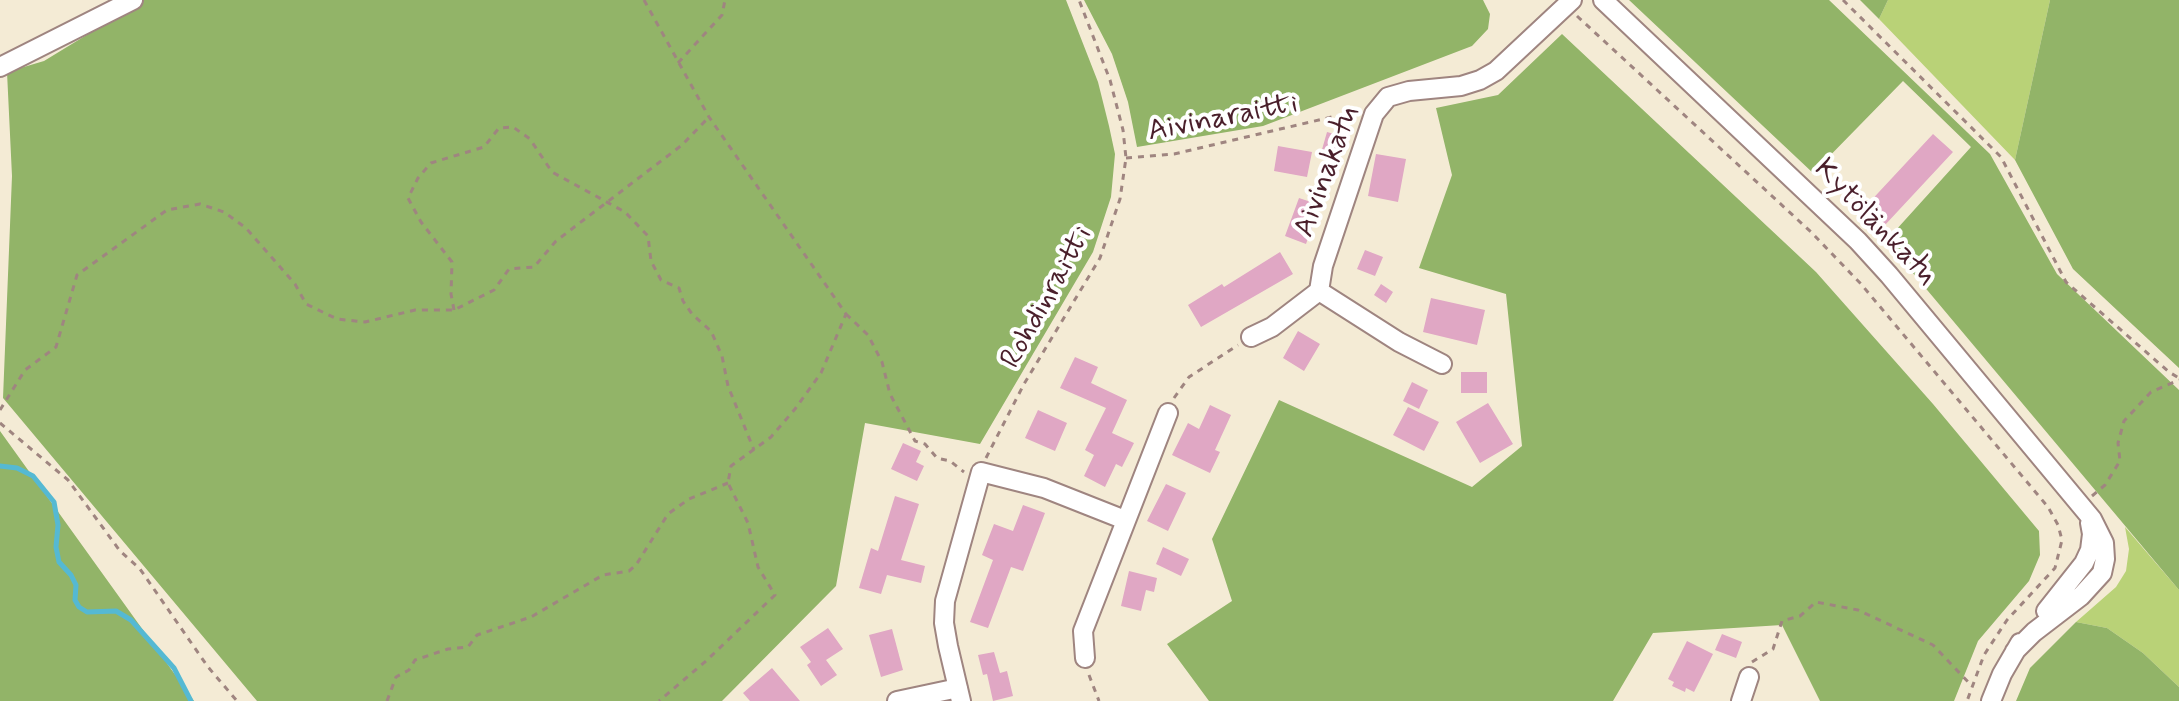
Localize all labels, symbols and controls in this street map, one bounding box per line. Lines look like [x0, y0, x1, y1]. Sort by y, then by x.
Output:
street label: Aivinaraitti [1145, 87, 1301, 151]
street label: Aivinakatu [1288, 101, 1368, 243]
street label: Kytölänkatu [1805, 152, 1943, 294]
street label: Rohdinraitti [994, 221, 1102, 375]

